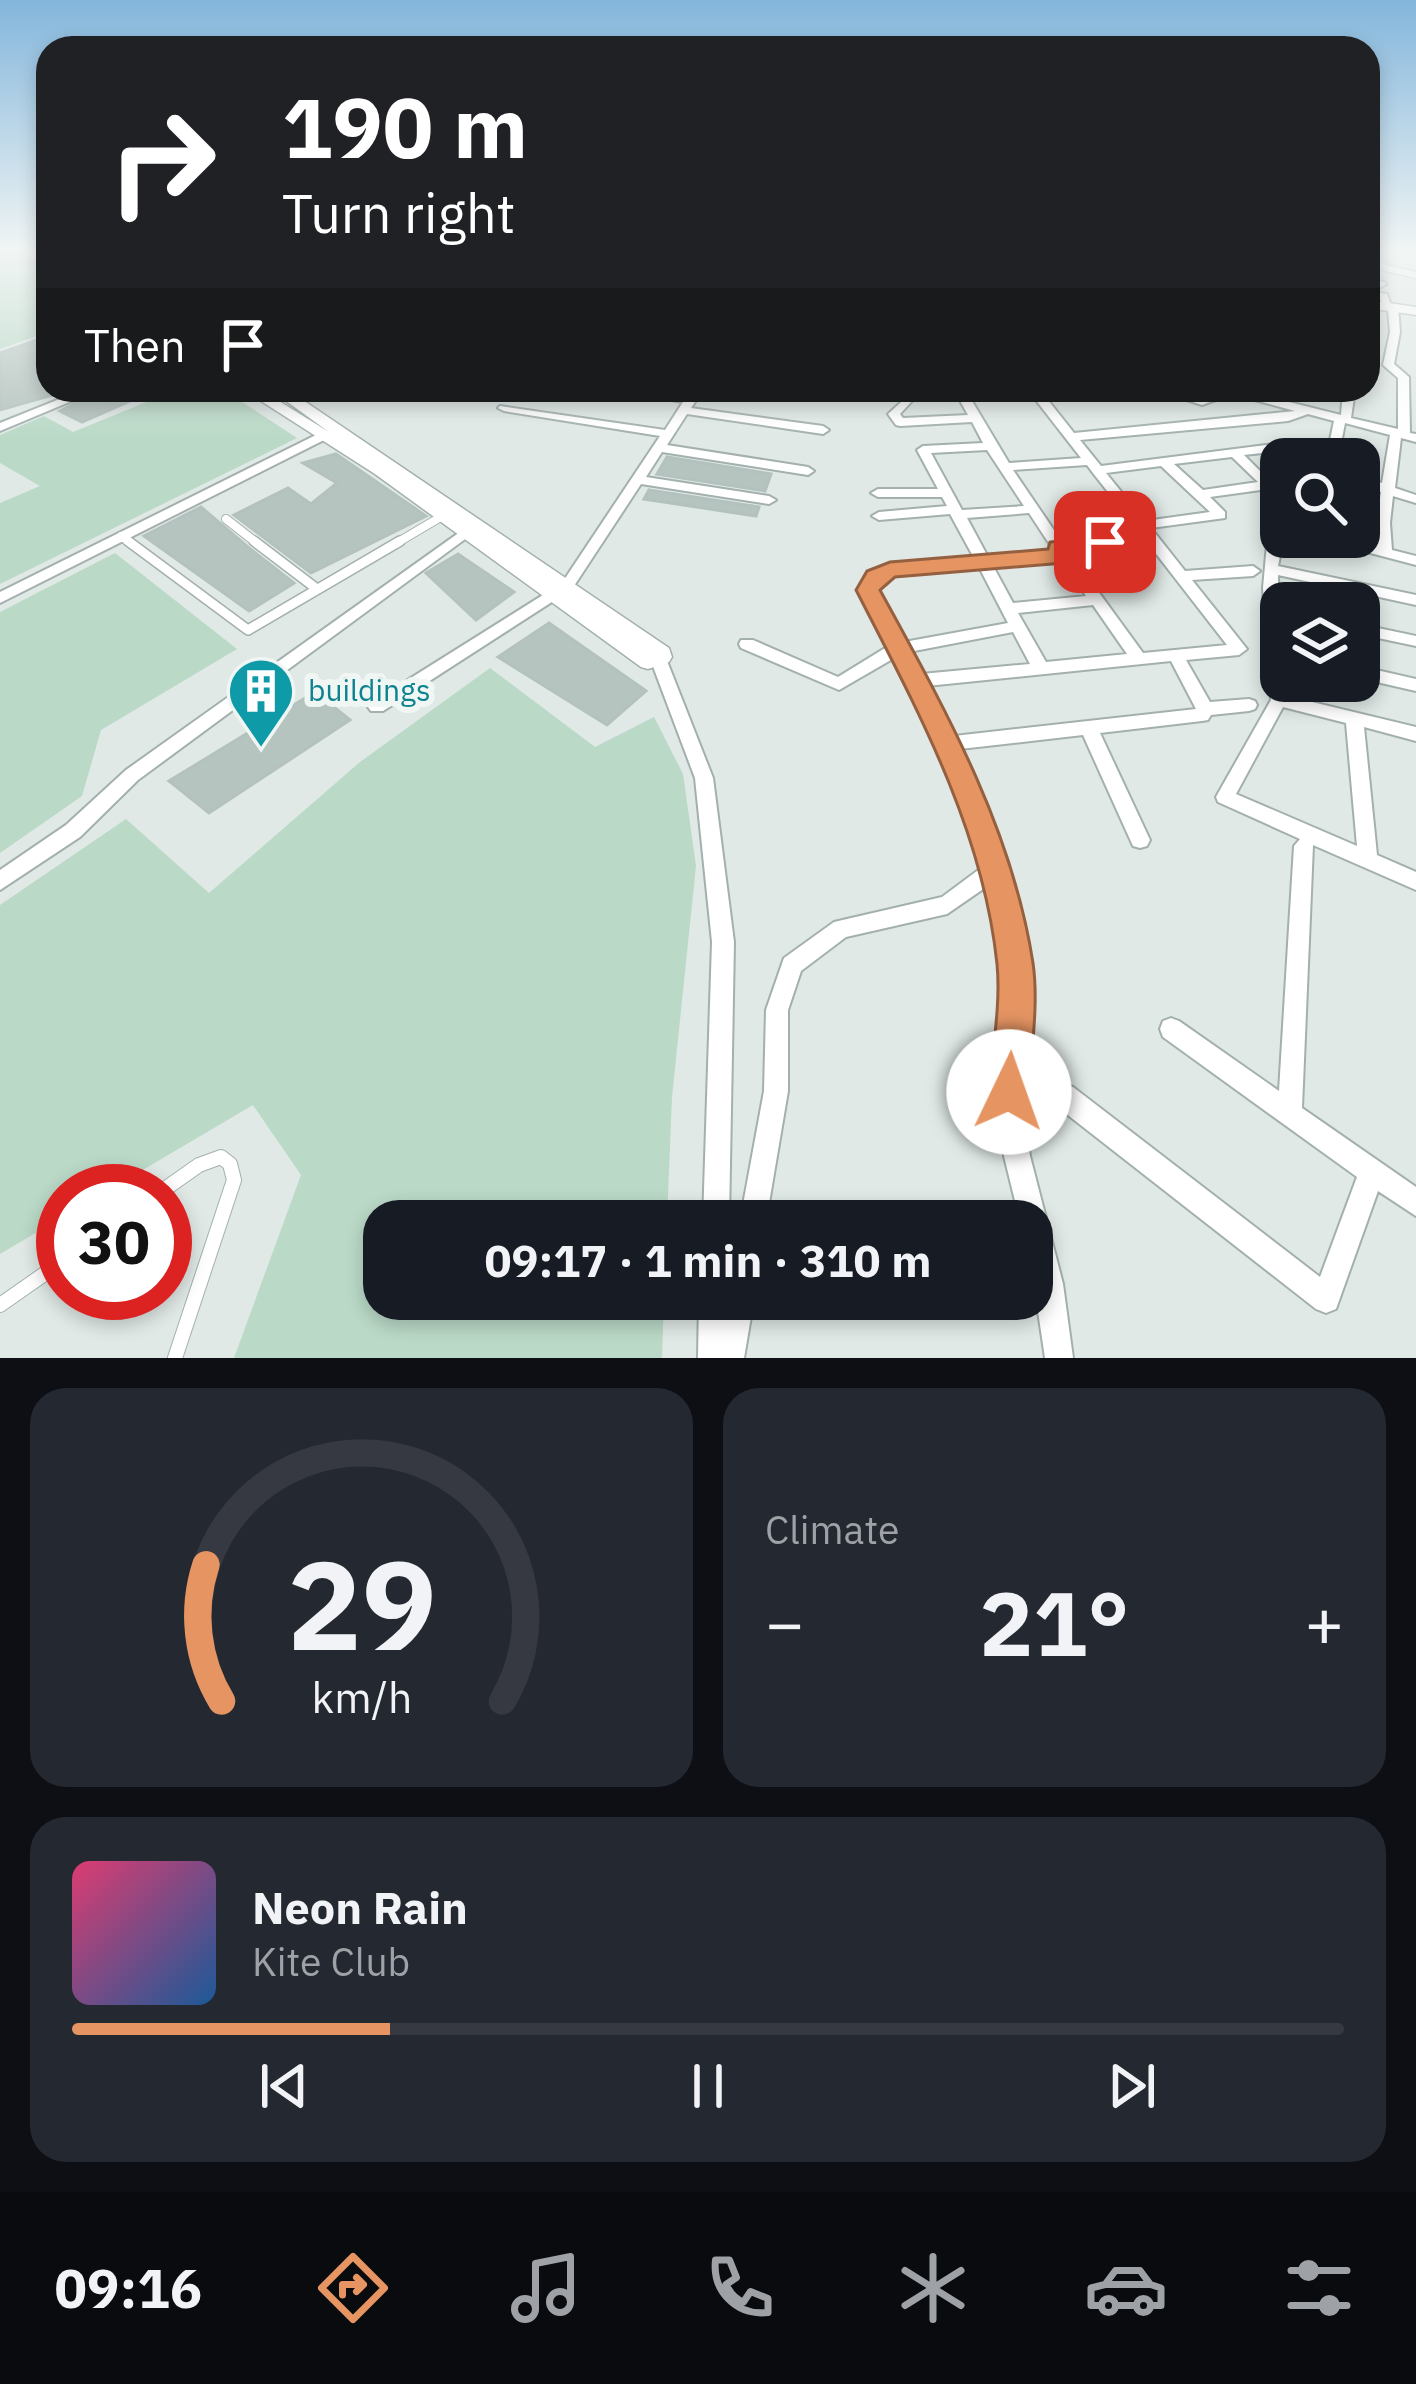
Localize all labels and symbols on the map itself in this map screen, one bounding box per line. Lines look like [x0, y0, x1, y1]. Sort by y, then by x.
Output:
pin [1054, 491, 1156, 593]
building icon: buildings [226, 656, 296, 750]
place label: buildings [308, 670, 431, 709]
position arrow [946, 1029, 1072, 1155]
speed limit sign: 30 [36, 1164, 192, 1320]

